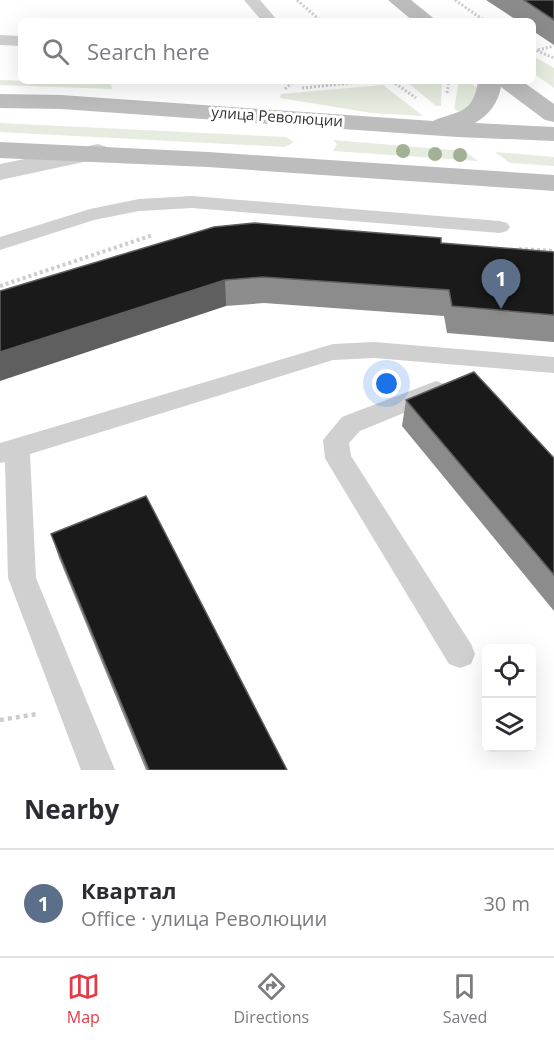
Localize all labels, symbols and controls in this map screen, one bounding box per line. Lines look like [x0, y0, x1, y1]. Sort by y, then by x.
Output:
search box [18, 18, 536, 84]
icon: search [39, 35, 72, 68]
text: Search here [87, 36, 210, 66]
street label: улица Революции [211, 101, 344, 131]
pin: 1 [482, 260, 520, 309]
your location [372, 369, 401, 398]
map controls [482, 644, 536, 752]
button: locate [482, 644, 536, 698]
button: layers [482, 698, 536, 752]
text: Nearby [24, 791, 119, 827]
text: Квартал [81, 875, 176, 905]
text: 1 [38, 890, 49, 917]
text: 30 m [483, 890, 530, 917]
text: Office · улица Революции [81, 905, 327, 932]
tab: Map [67, 970, 100, 1028]
tab: Directions [233, 970, 309, 1028]
tab: Saved [443, 970, 487, 1028]

